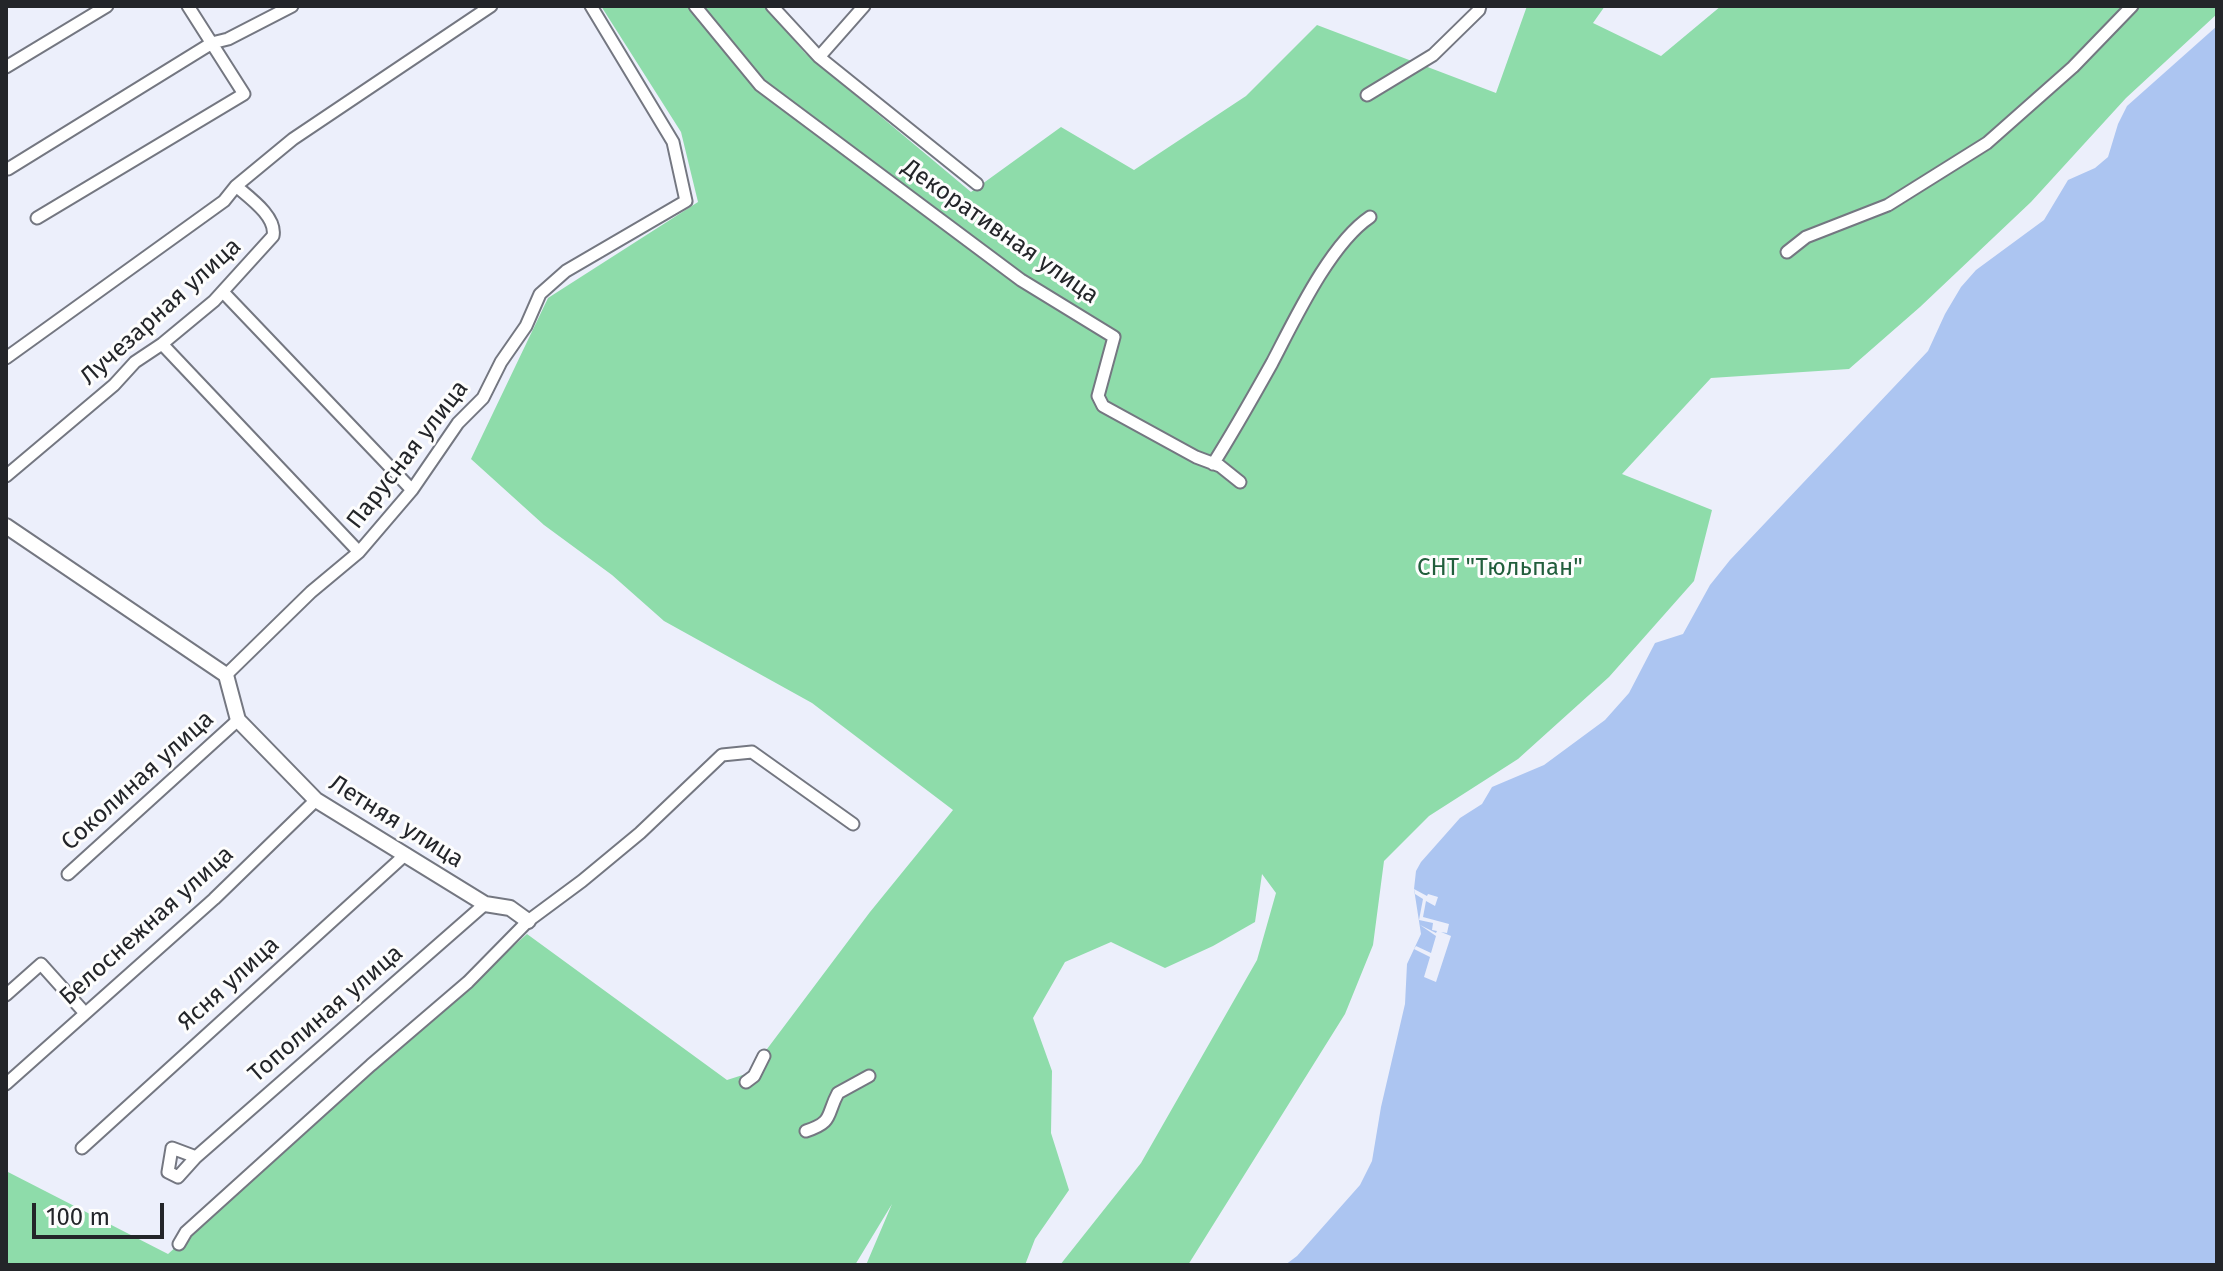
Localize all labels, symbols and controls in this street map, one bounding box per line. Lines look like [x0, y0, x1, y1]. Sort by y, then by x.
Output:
street label: Декоративная улица [896, 153, 1104, 311]
street label: Лучезарная улица [75, 232, 247, 392]
street label: Парусная улица [341, 375, 475, 535]
park label: СНТ "Тюльпан" [1417, 554, 1583, 582]
street label: Соколиная улица [56, 705, 220, 857]
street label: Летняя улица [323, 769, 469, 875]
street label: Белоснежная улица [54, 840, 240, 1012]
street label: Ясня улица [172, 931, 286, 1037]
street label: Тополиная улица [243, 939, 409, 1089]
scale bar [36, 1187, 168, 1237]
text: 100 m [46, 1203, 110, 1231]

